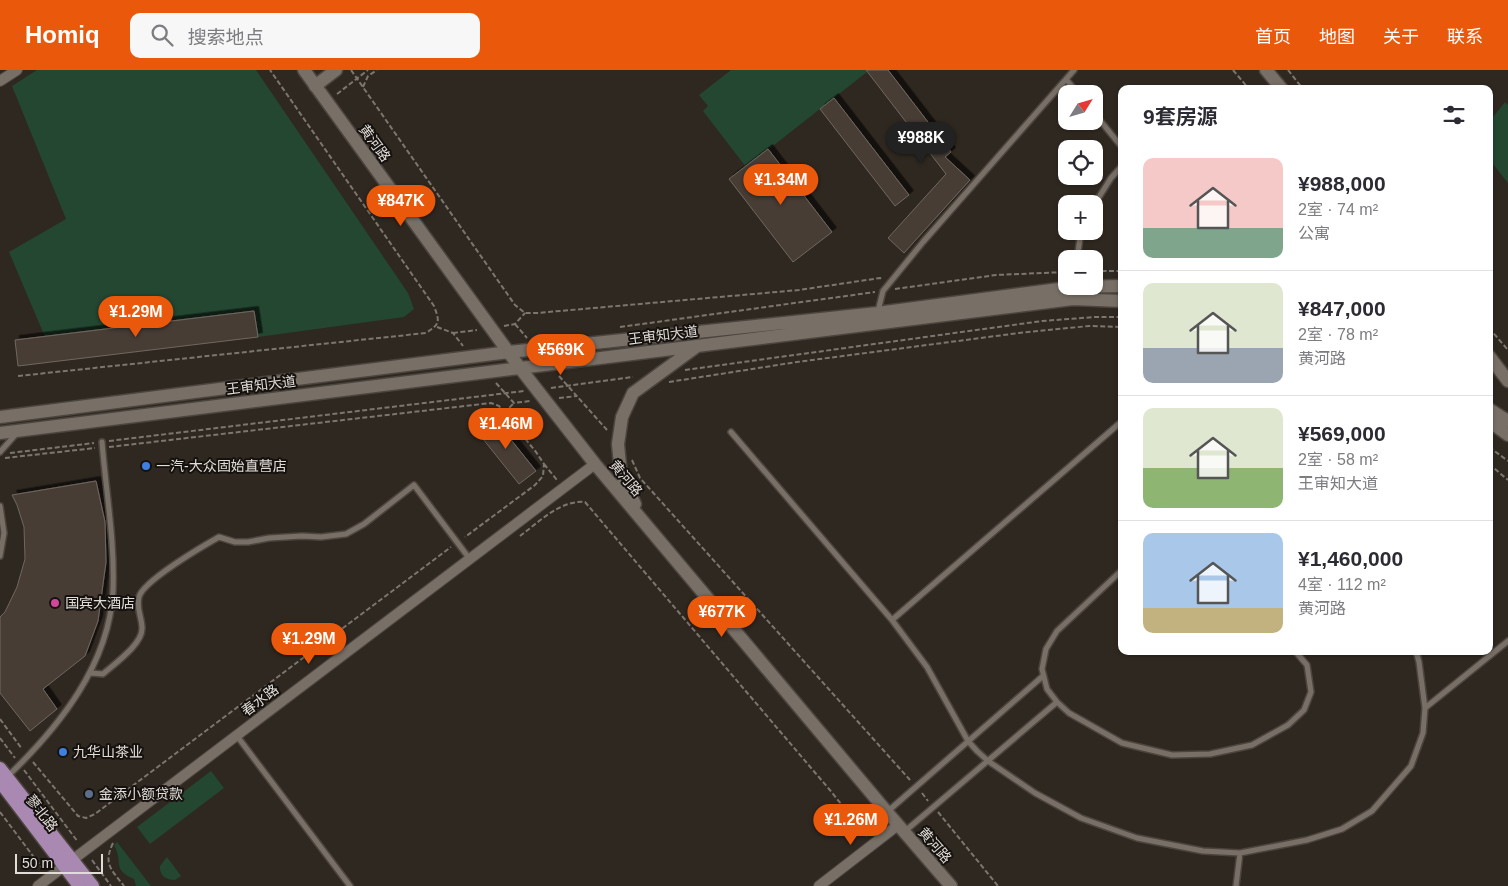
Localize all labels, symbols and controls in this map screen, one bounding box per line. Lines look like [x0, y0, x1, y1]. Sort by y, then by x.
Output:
search box [130, 13, 480, 58]
text: Homiq [25, 21, 100, 48]
icon: search [148, 21, 176, 49]
text: 搜索地点 [188, 27, 264, 48]
text: 首页 [1255, 27, 1291, 47]
text: 地图 [1319, 27, 1355, 47]
text: 关于 [1383, 27, 1419, 47]
text: 联系 [1447, 27, 1483, 47]
north arrow [1058, 85, 1102, 130]
map controls [1058, 85, 1103, 295]
icon: filters [1440, 101, 1468, 129]
text: 9套房源 [1143, 105, 1218, 128]
street label: 黄河路 [356, 121, 394, 165]
pin: ¥988K [886, 122, 956, 164]
text: ¥988K [897, 129, 945, 146]
button: locate [1058, 140, 1103, 185]
pin: ¥1.34M [740, 164, 822, 206]
text: ¥1.34M [754, 171, 808, 188]
text: ¥988,000 [1298, 172, 1386, 195]
icon: home [1183, 178, 1243, 238]
pin: ¥847K [366, 184, 436, 227]
text: ¥847K [377, 192, 425, 209]
button: + [1058, 195, 1103, 240]
text: 2室 · 74 m² [1298, 201, 1378, 218]
text: 公寓 [1298, 225, 1330, 242]
button: − [1058, 250, 1103, 295]
pin: ¥1.29M [95, 296, 177, 338]
text: ¥847,000 [1298, 297, 1386, 320]
text: ¥1.29M [109, 303, 163, 320]
icon: home [1183, 303, 1243, 363]
street label: 王审知大道 [627, 323, 699, 347]
text: 2室 · 78 m² [1298, 326, 1378, 343]
pin: ¥569K [526, 334, 596, 376]
text: ¥569K [537, 341, 585, 358]
text: 黄河路 [1298, 350, 1346, 367]
street label: 王审知大道 [225, 373, 297, 397]
pin: ¥1.46M [465, 408, 547, 450]
text: ¥1.46M [479, 415, 533, 432]
text: ¥569,000 [1298, 422, 1386, 445]
icon: home [1183, 428, 1243, 488]
text: 2室 · 58 m² [1298, 451, 1378, 468]
street label: 黄河路 [606, 457, 646, 499]
place label: 一汽-大众固始直营店 [156, 458, 287, 474]
marker: 一汽-大众固始直营店 [140, 460, 152, 472]
text: 王审知大道 [1298, 475, 1378, 492]
text: ¥1,460,000 [1298, 547, 1403, 570]
icon: home [1183, 553, 1243, 613]
text: 4室 · 112 m² [1298, 576, 1386, 593]
place label: 国宾大酒店 [65, 595, 135, 611]
pin: ¥677K [687, 596, 757, 638]
marker: 国宾大酒店 [49, 597, 61, 609]
text: 黄河路 [1298, 600, 1346, 617]
text: ¥677K [698, 603, 746, 620]
pin: ¥1.29M [268, 622, 350, 665]
text: ¥1.29M [282, 630, 336, 647]
street label: 春水路 [238, 681, 282, 719]
place label: 九华山茶业 [73, 744, 143, 760]
marker: 九华山茶业 [57, 746, 69, 758]
place label: 金添小额贷款 [99, 786, 183, 802]
marker: 金添小额贷款 [83, 788, 95, 800]
street label: 蓼北路 [23, 792, 61, 834]
pin: ¥1.26M [810, 804, 892, 846]
text: ¥1.26M [824, 811, 878, 828]
street label: 黄河路 [915, 824, 955, 866]
scale bar [15, 851, 102, 874]
text: 50 m [22, 855, 53, 871]

